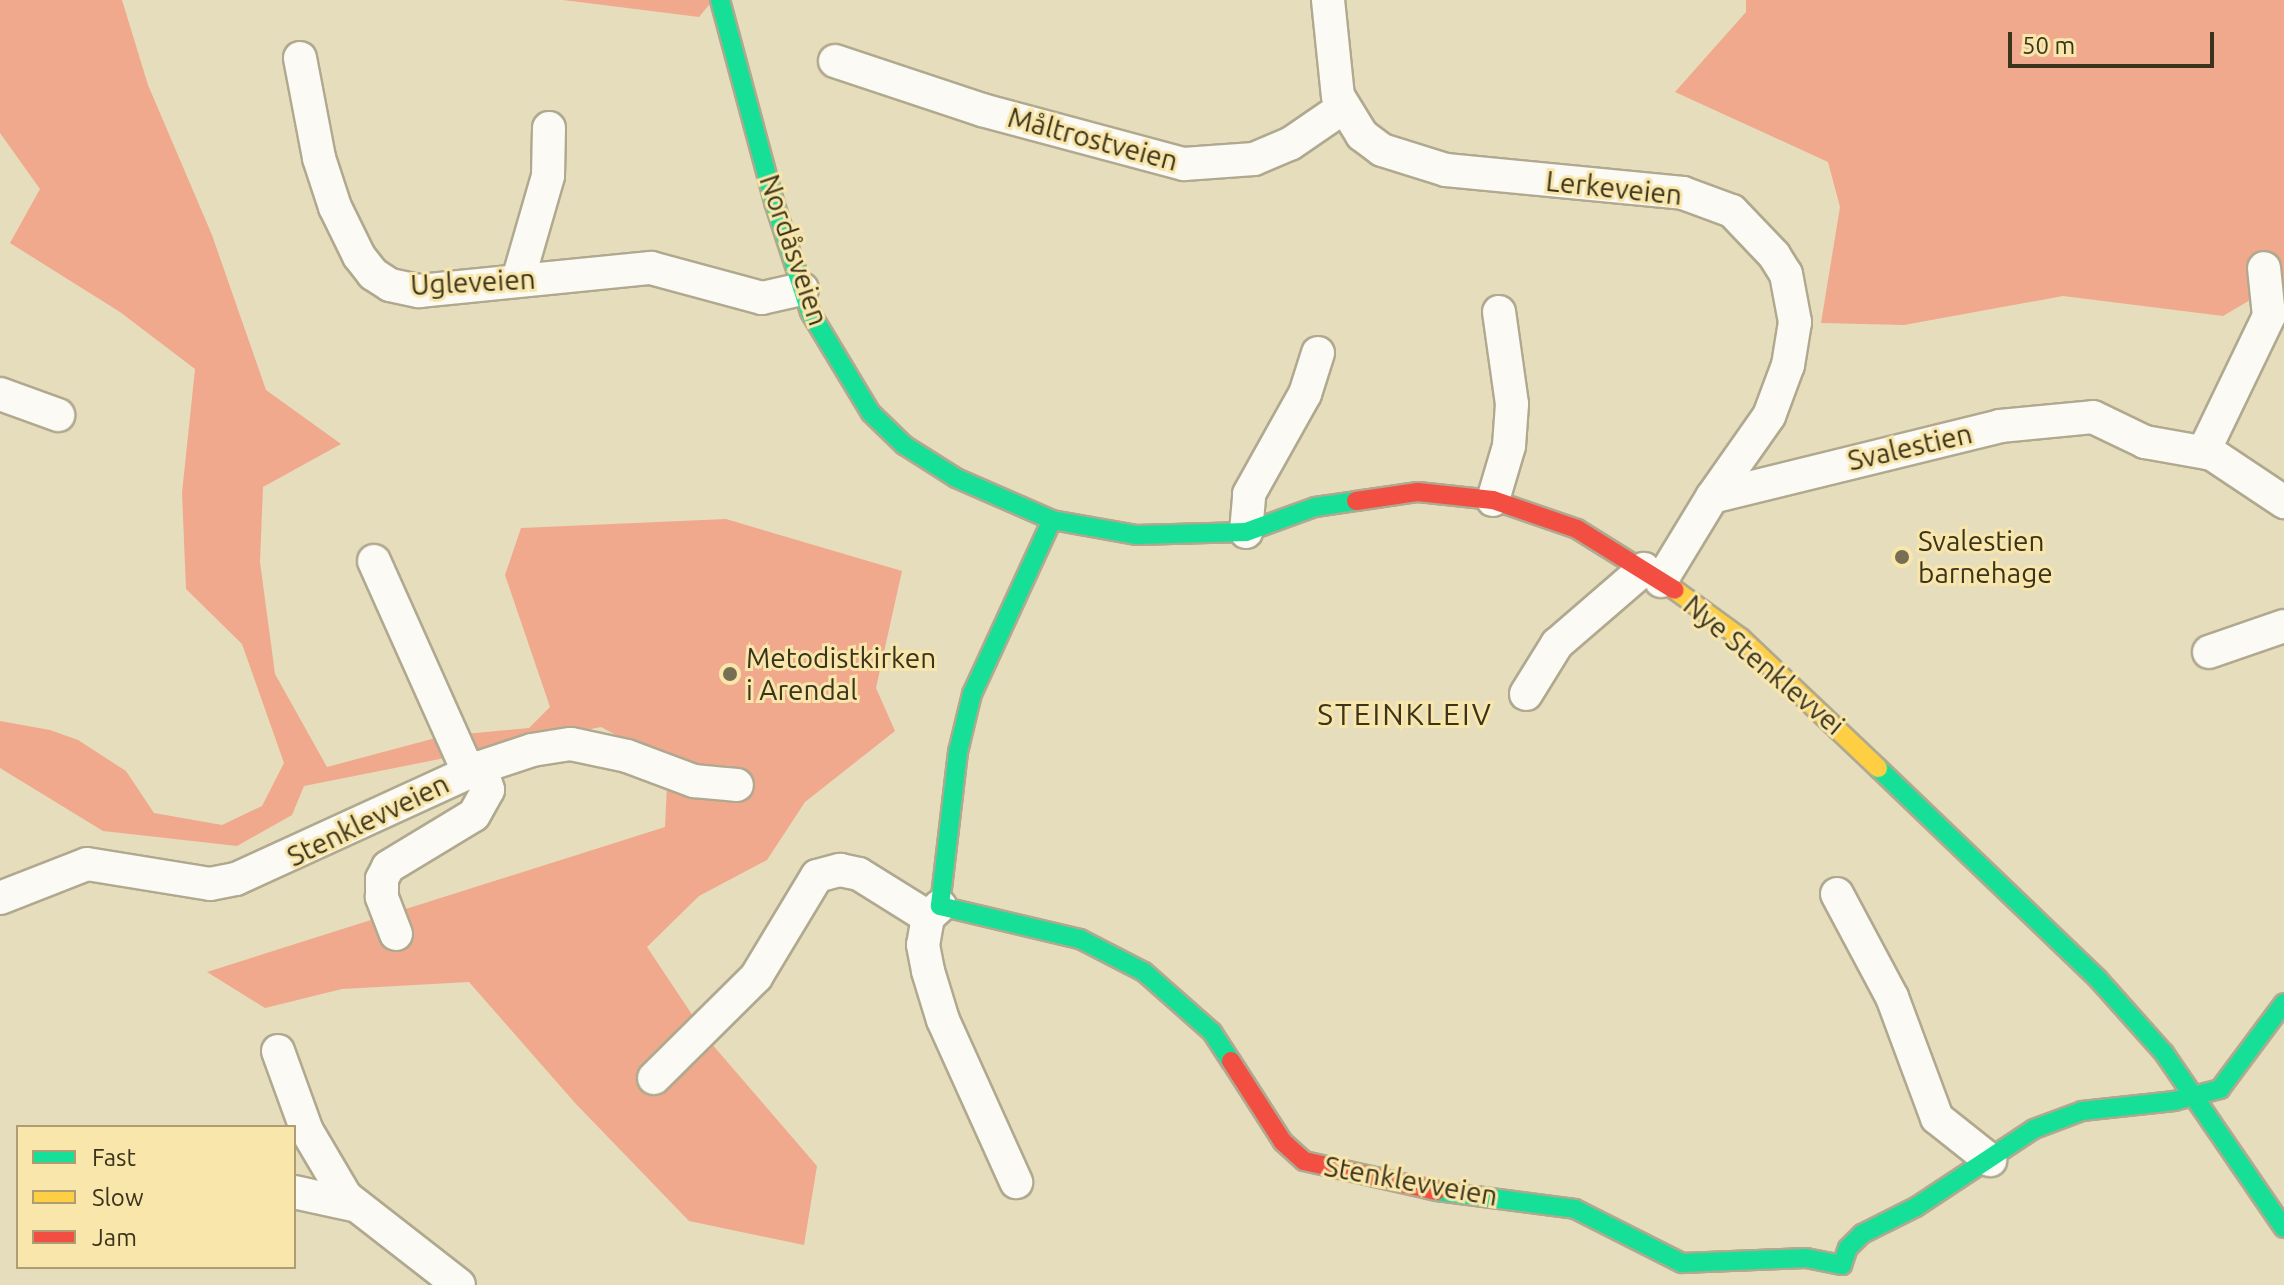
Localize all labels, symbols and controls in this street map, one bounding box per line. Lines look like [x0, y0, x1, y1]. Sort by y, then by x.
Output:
scale bar [2012, 16, 2218, 66]
text: 50 m [2022, 32, 2075, 59]
street label: Måltrostveien [1004, 100, 1182, 178]
street label: Lerkeveien [1544, 164, 1684, 212]
street label: Nordåsveien [753, 170, 835, 330]
street label: Ugleveien [410, 262, 536, 302]
street label: Svalestien [1845, 416, 1975, 478]
place label: Svalestien barnehage [1918, 524, 2053, 590]
marker: Svalestien barnehage [1893, 548, 1911, 566]
street label: Nye Stenklevvei [1677, 588, 1851, 742]
place label: Metodistkirken i Arendal [746, 641, 936, 707]
marker: Metodistkirken i Arendal [721, 665, 739, 683]
district label: STEINKLEIV [1317, 696, 1493, 732]
street label: Stenklevveien [282, 766, 454, 874]
legend [16, 1125, 296, 1269]
text: Fast [92, 1144, 136, 1171]
street label: Stenklevveien [1322, 1149, 1500, 1213]
text: Slow [92, 1184, 144, 1211]
text: Jam [92, 1224, 137, 1251]

